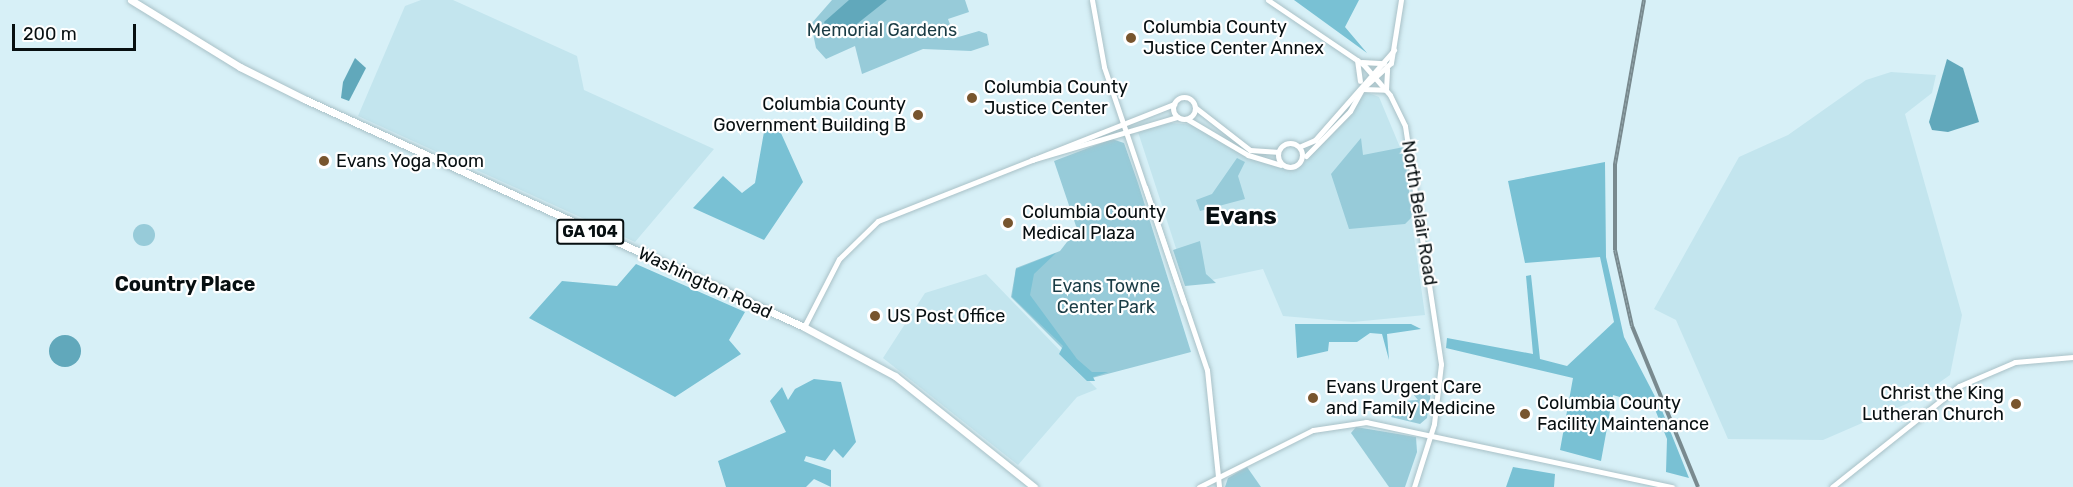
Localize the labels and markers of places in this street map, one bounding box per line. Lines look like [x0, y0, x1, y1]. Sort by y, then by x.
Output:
place label: Columbia County Justice Center Annex [1143, 17, 1325, 60]
marker: Columbia County Justice Center Annex [1124, 31, 1138, 45]
place label: Columbia County Justice Center [984, 77, 1128, 119]
marker: Columbia County Justice Center [965, 91, 979, 105]
place label: Columbia County Government Building B [713, 94, 906, 136]
marker: Columbia County Government Building B [911, 108, 925, 122]
place label: Evans Yoga Room [336, 150, 485, 172]
marker: Evans Yoga Room [317, 154, 331, 168]
place label: Columbia County Medical Plaza [1022, 202, 1166, 244]
marker: Columbia County Medical Plaza [999, 214, 1017, 232]
place label: US Post Office [887, 305, 1005, 327]
marker: US Post Office [868, 309, 882, 323]
place label: Evans Urgent Care and Family Medicine [1326, 377, 1496, 420]
place label: Christ the King Lutheran Church [1862, 383, 2004, 426]
marker: Evans Urgent Care and Family Medicine [1304, 389, 1322, 407]
place label: Columbia County Facility Maintenance [1537, 393, 1710, 436]
marker: Christ the King Lutheran Church [2009, 397, 2023, 411]
marker: Columbia County Facility Maintenance [1518, 407, 1532, 421]

